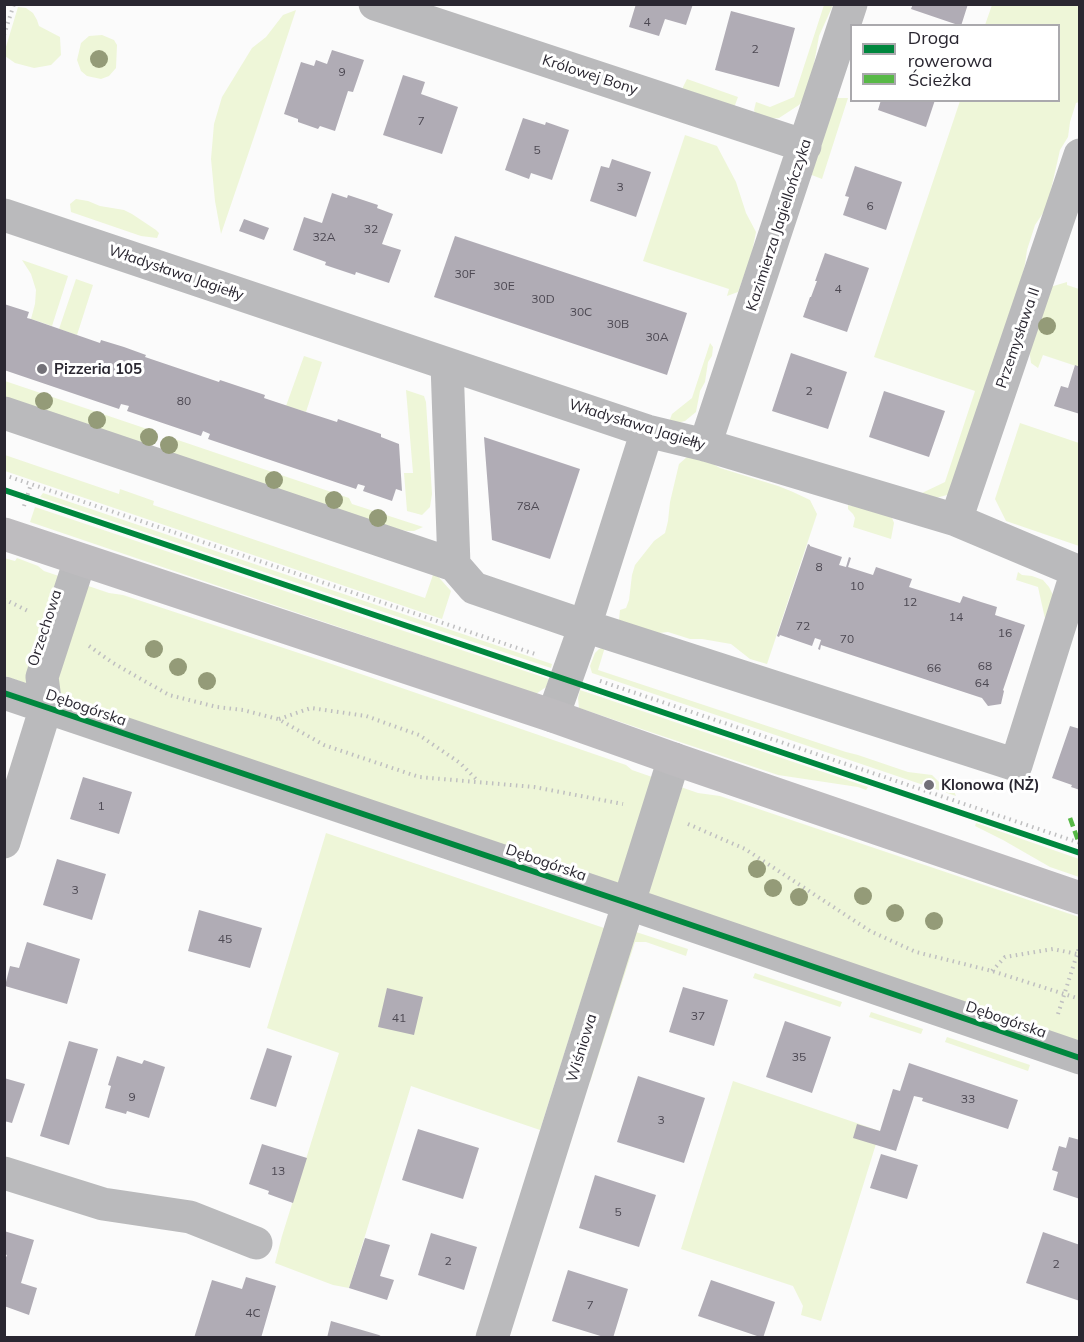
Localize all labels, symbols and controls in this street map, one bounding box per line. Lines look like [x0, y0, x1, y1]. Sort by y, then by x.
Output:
house number: 4 [643, 15, 651, 29]
legend [850, 24, 1060, 102]
text: Droga rowerowa [908, 26, 993, 72]
house number: 2 [751, 42, 759, 56]
street label: Królowej Bony [540, 51, 640, 99]
house number: 9 [338, 65, 346, 79]
text: Ścieżka [908, 68, 971, 91]
house number: 7 [417, 114, 425, 128]
street label: Kazimierza Jagiellończyka [743, 137, 815, 313]
house number: 5 [533, 143, 541, 157]
house number: 3 [616, 180, 624, 194]
house number: 6 [866, 199, 874, 213]
house number: 32 [364, 222, 378, 236]
house number: 32A [312, 230, 336, 244]
street label: Władysława Jagiełły [106, 241, 246, 305]
house number: 30F [454, 267, 476, 281]
house number: 30E [493, 279, 515, 293]
house number: 4 [834, 282, 842, 296]
street label: Przemysława II [992, 285, 1044, 391]
house number: 30D [531, 292, 555, 306]
house number: 30C [570, 305, 592, 319]
house number: 30B [607, 317, 629, 331]
house number: 30A [645, 330, 669, 344]
place label: Pizzeria 105 [54, 360, 142, 378]
marker: Pizzeria 105 [35, 362, 49, 376]
house number: 2 [805, 384, 813, 398]
house number: 80 [177, 394, 191, 408]
street label: Władysława Jagiełły [567, 396, 707, 454]
house number: 78A [516, 499, 540, 513]
house number: 8 [815, 560, 823, 574]
house number: 10 [850, 579, 864, 593]
street label: Orzechowa [24, 587, 66, 669]
house number: 12 [903, 595, 917, 609]
house number: 14 [949, 610, 963, 624]
house number: 72 [796, 619, 810, 633]
house number: 16 [998, 626, 1012, 640]
house number: 70 [840, 632, 854, 646]
house number: 68 [978, 659, 992, 673]
house number: 66 [927, 661, 941, 675]
house number: 64 [975, 676, 989, 690]
street label: Dębogórska [43, 686, 129, 730]
place label: Klonowa (NŻ) [941, 776, 1039, 794]
marker: Klonowa (NŻ) [922, 778, 936, 792]
house number: 1 [97, 799, 105, 813]
street label: Dębogórska [503, 841, 589, 885]
house number: 3 [71, 883, 79, 897]
house number: 45 [218, 932, 232, 946]
street label: Dębogórska [963, 998, 1049, 1042]
house number: 37 [691, 1009, 705, 1023]
house number: 41 [392, 1011, 406, 1025]
street label: Wiśniowa [563, 1012, 601, 1084]
house number: 35 [792, 1050, 806, 1064]
house number: 9 [128, 1090, 136, 1104]
house number: 33 [961, 1092, 975, 1106]
house number: 3 [657, 1113, 665, 1127]
house number: 13 [271, 1164, 285, 1178]
house number: 5 [614, 1205, 622, 1219]
house number: 2 [444, 1254, 452, 1268]
house number: 2 [1052, 1257, 1060, 1271]
house number: 7 [586, 1298, 594, 1312]
house number: 4C [245, 1306, 261, 1320]

